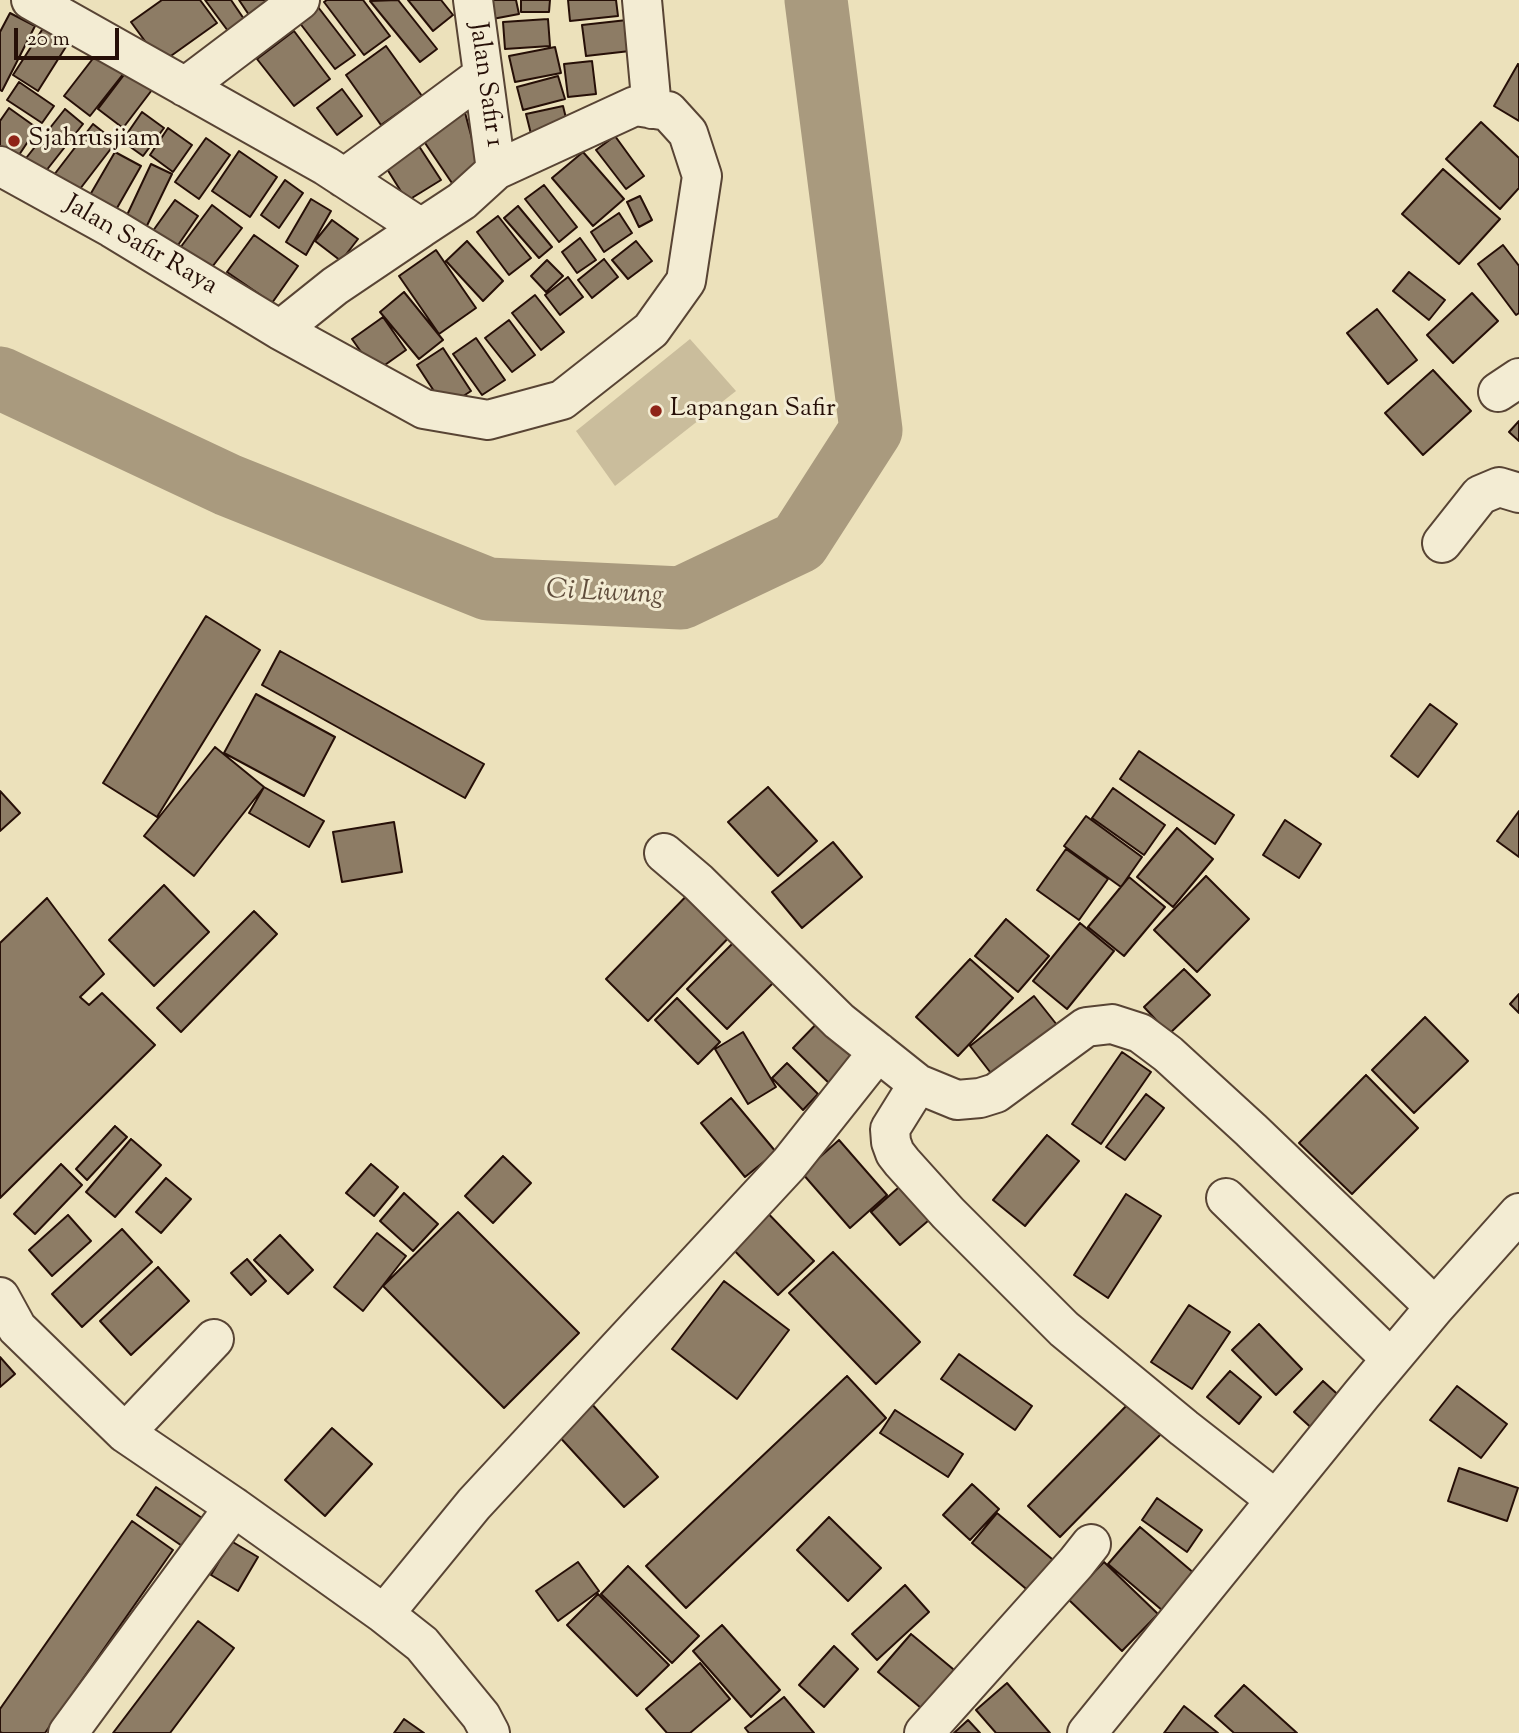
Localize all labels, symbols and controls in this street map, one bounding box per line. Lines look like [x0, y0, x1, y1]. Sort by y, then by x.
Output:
scale bar [18, 14, 122, 58]
street label: Jalan Safir 1 [460, 21, 508, 149]
text: 20 m [27, 25, 70, 55]
place label: Sjahrusjiam [28, 125, 161, 157]
marker: Sjahrusjiam [6, 133, 22, 149]
street label: Jalan Safir Raya [58, 191, 222, 303]
place label: Lapangan Safir [670, 395, 836, 427]
marker: Lapangan Safir [648, 403, 664, 419]
water label: Ci Liwung [545, 575, 665, 615]

